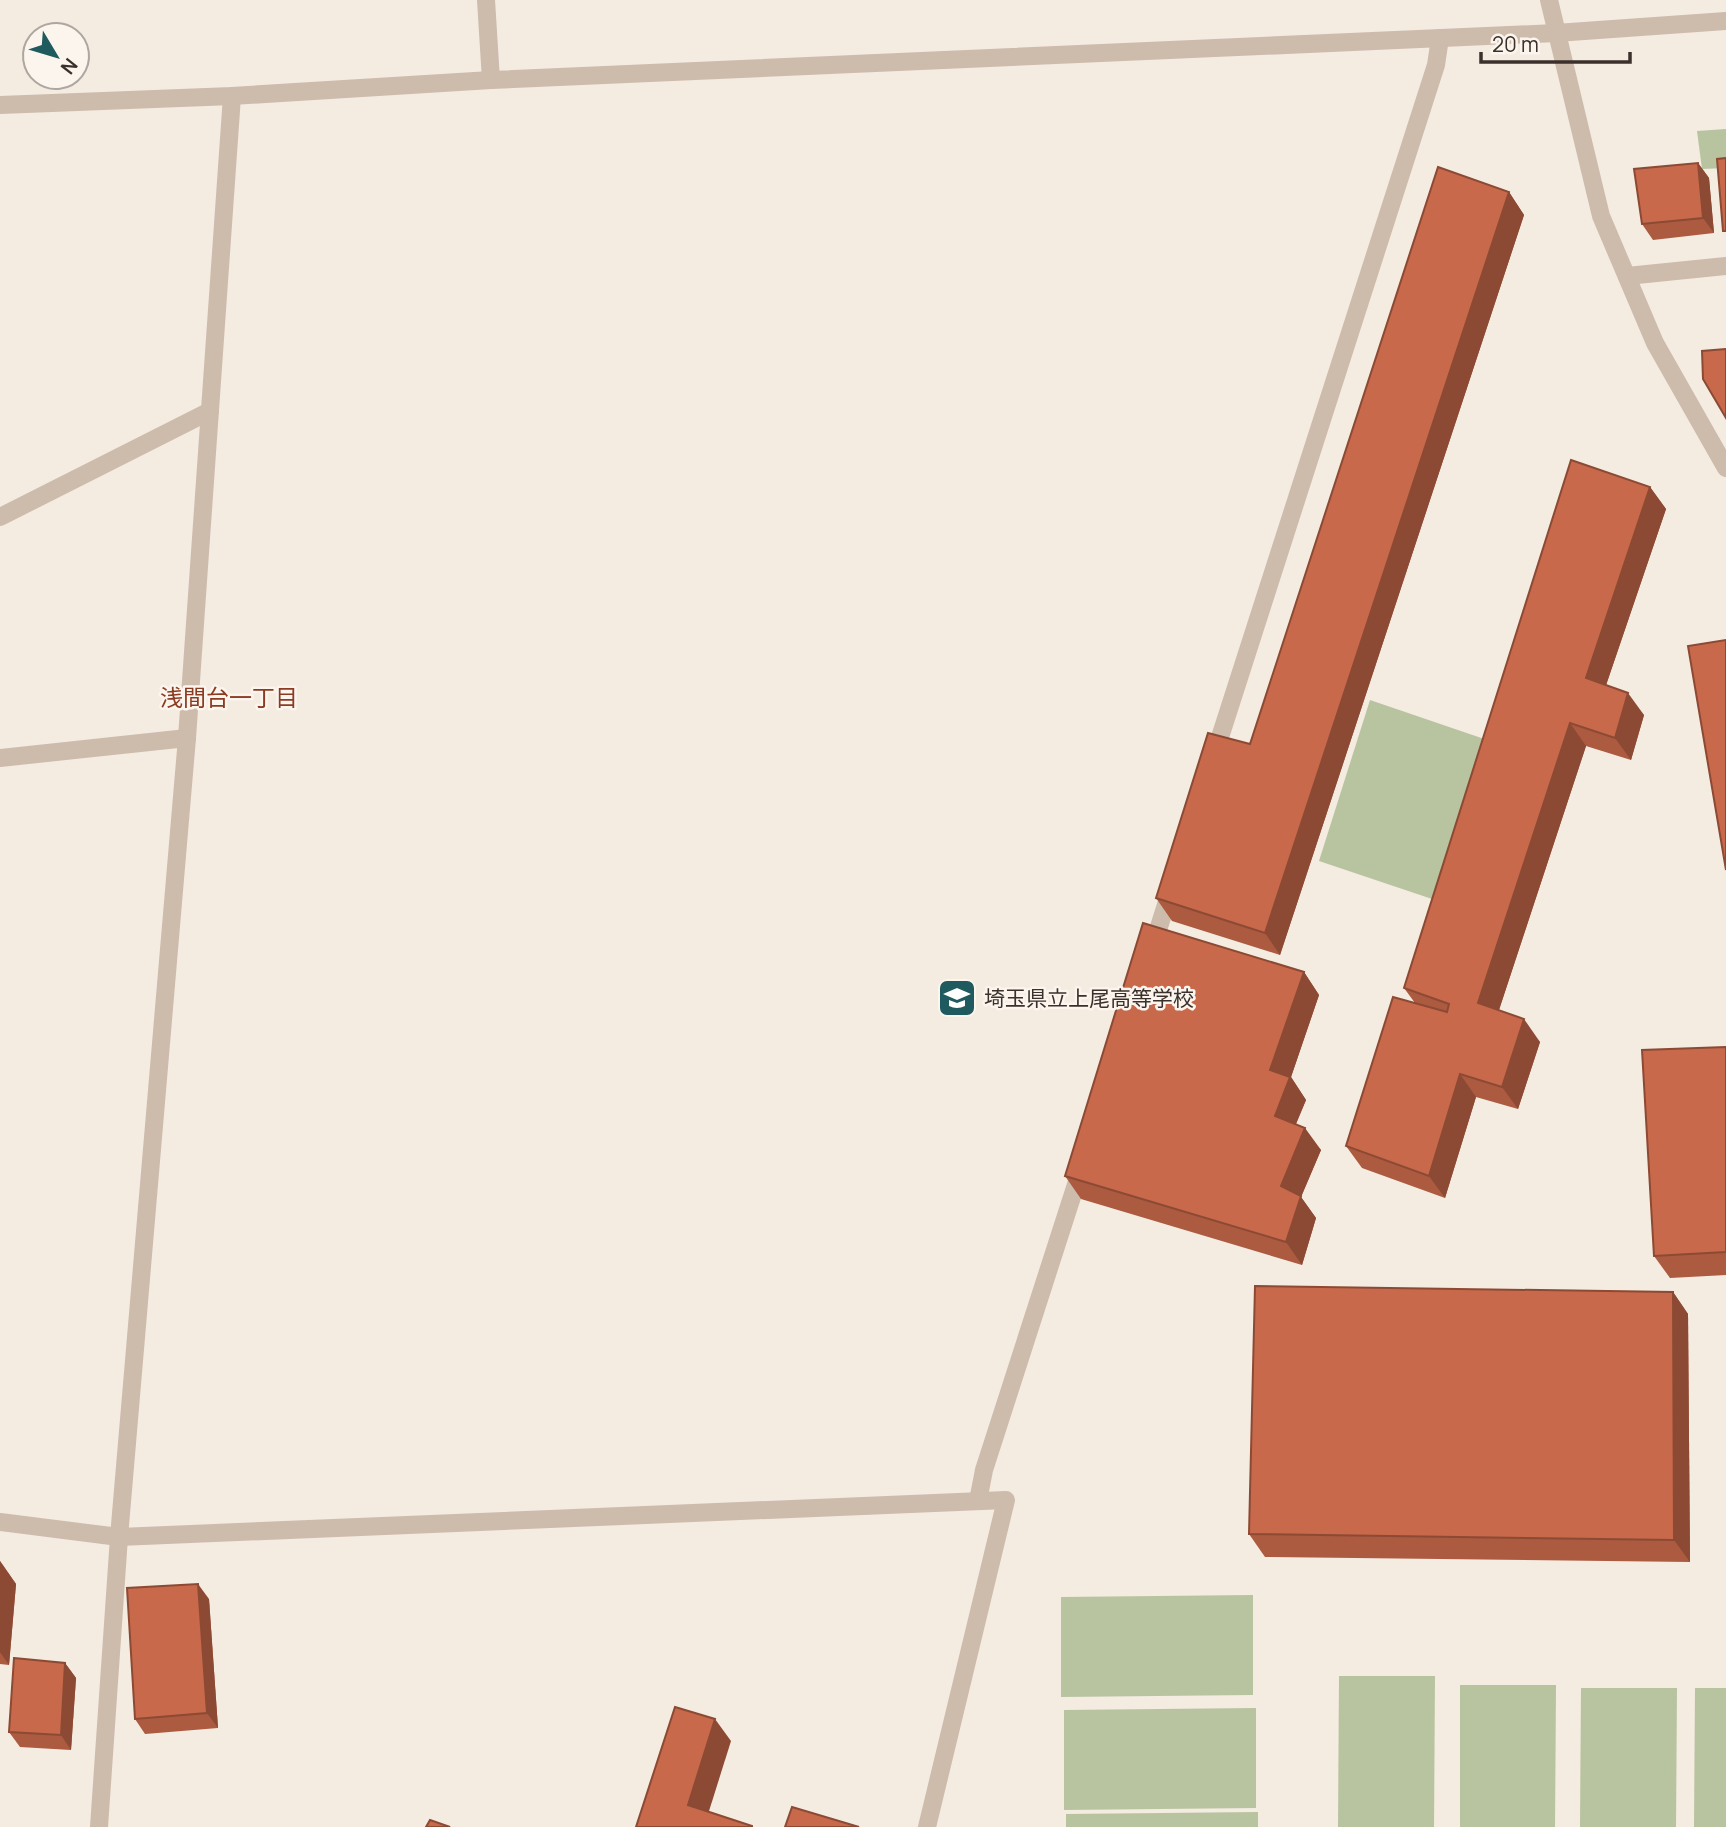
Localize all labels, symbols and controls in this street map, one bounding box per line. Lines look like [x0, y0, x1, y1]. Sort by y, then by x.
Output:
north arrow [21, 21, 91, 91]
scale bar [1481, 21, 1630, 65]
text: 20 m [1492, 30, 1539, 58]
text: N [55, 53, 84, 80]
district label: 浅間台一丁目 [160, 681, 298, 713]
school or university icon: 埼玉県立上尾高等学校 [936, 977, 978, 1019]
place label: 埼玉県立上尾高等学校 [984, 984, 1194, 1012]

